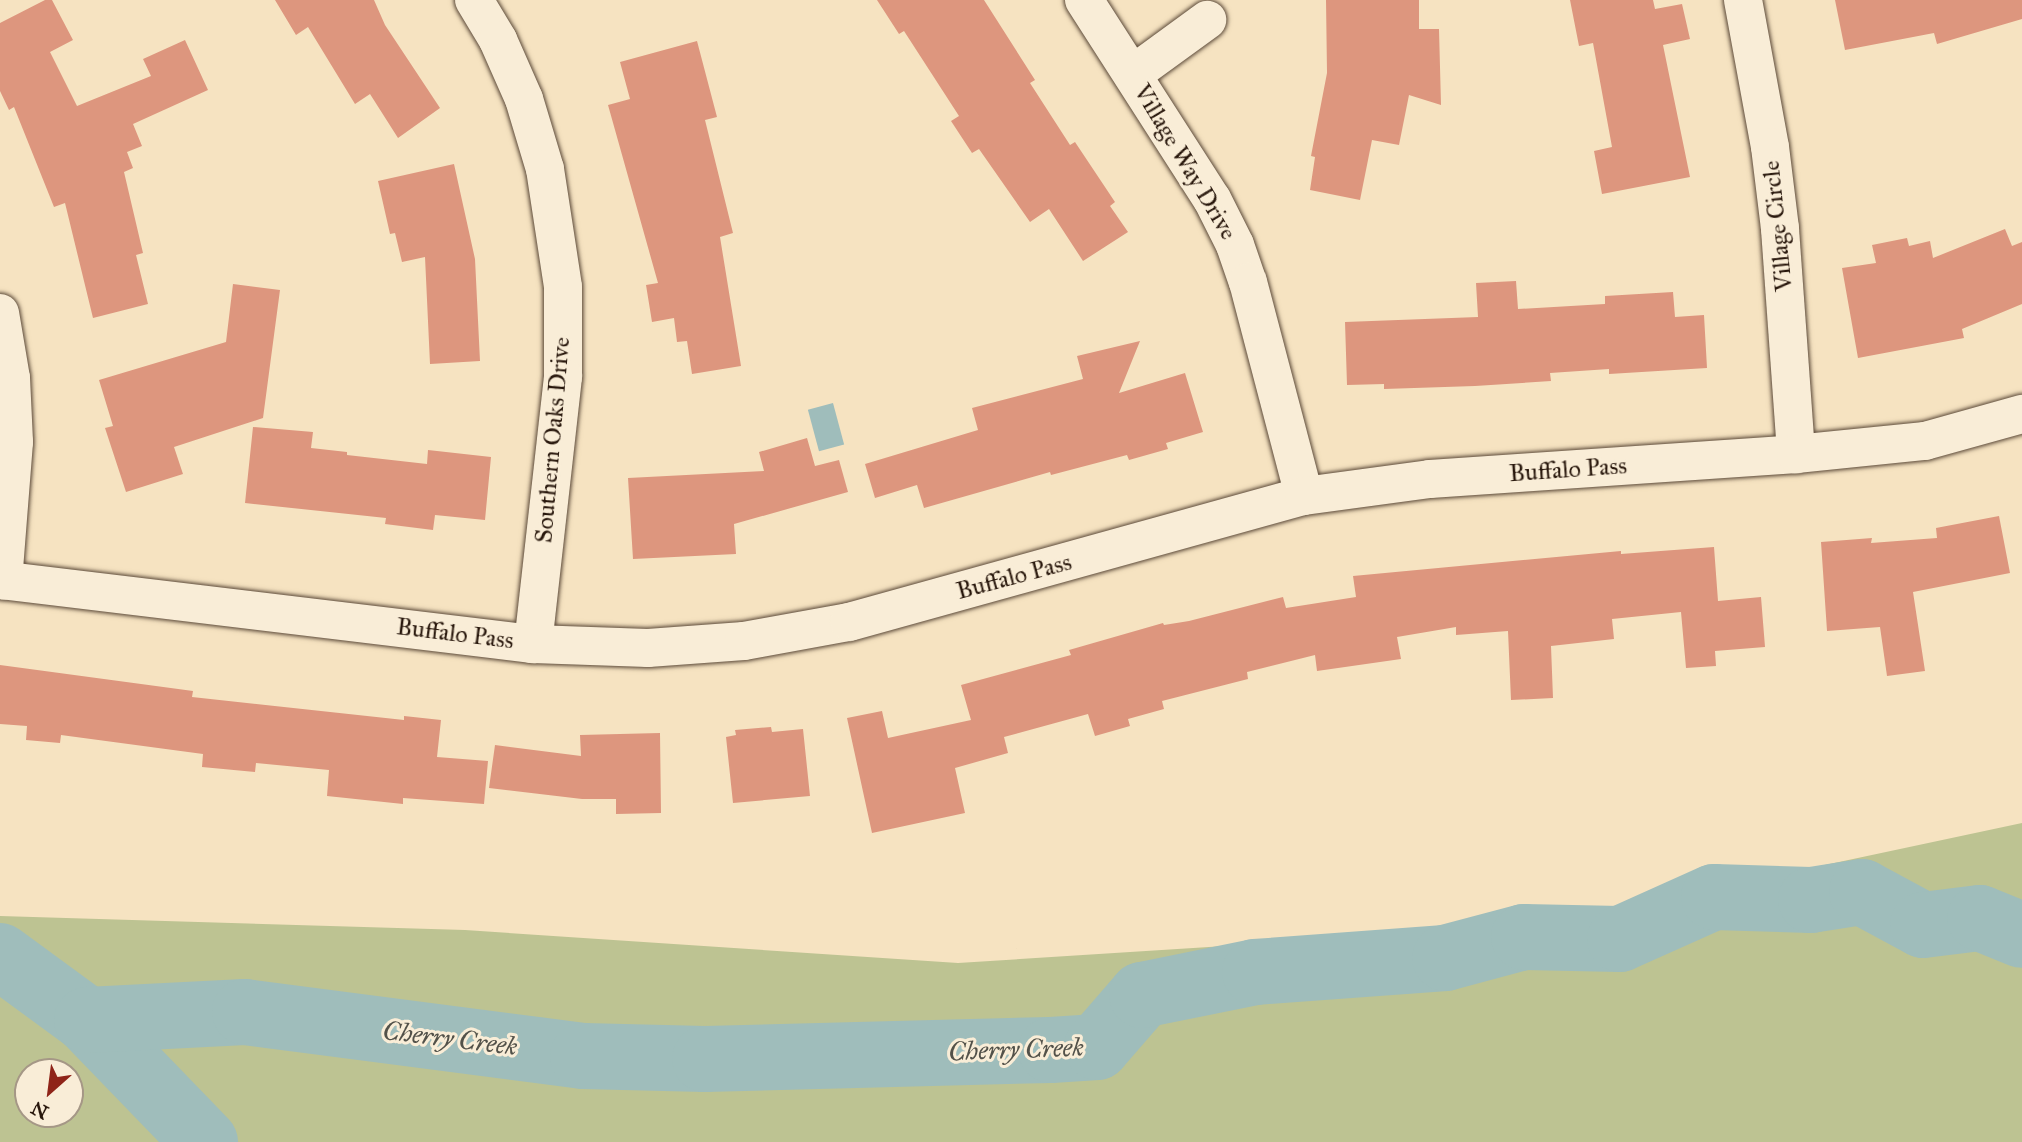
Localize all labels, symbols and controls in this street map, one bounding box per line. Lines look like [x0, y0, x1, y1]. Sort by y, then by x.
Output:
street label: Village Way Drive [1127, 79, 1243, 245]
street label: Village Circle [1757, 159, 1799, 293]
street label: Southern Oaks Drive [530, 336, 576, 544]
street label: Buffalo Pass [1508, 452, 1628, 488]
street label: Buffalo Pass [953, 548, 1075, 606]
street label: Buffalo Pass [395, 613, 515, 655]
water label: Cherry Creek [381, 1015, 519, 1063]
water label: Cherry Creek [948, 1032, 1084, 1068]
north arrow [14, 1058, 84, 1128]
text: N [27, 1096, 52, 1124]

